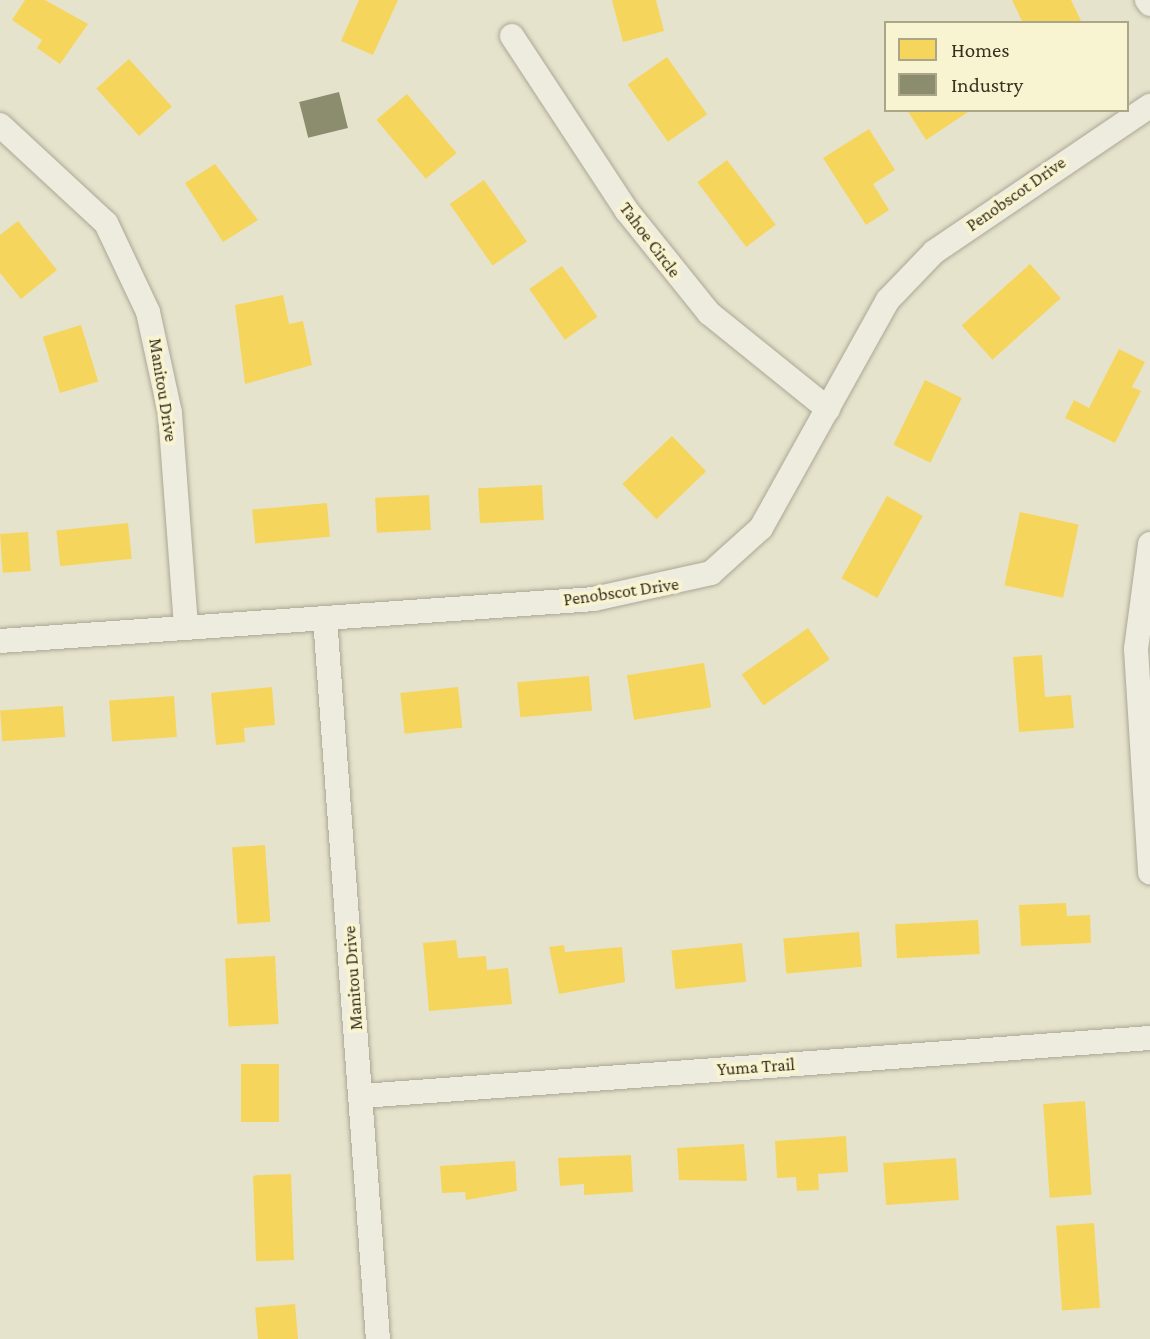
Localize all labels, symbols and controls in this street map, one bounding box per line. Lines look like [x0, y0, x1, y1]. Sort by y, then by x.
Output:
legend [884, 21, 1129, 112]
text: Homes [951, 38, 1010, 62]
text: Industry [951, 73, 1023, 97]
street label: Penobscot Drive [962, 152, 1070, 236]
street label: Tahoe Circle [615, 198, 685, 282]
street label: Manitou Drive [144, 337, 182, 443]
street label: Penobscot Drive [562, 573, 680, 611]
street label: Manitou Drive [339, 925, 367, 1031]
street label: Yuma Trail [716, 1054, 796, 1080]

